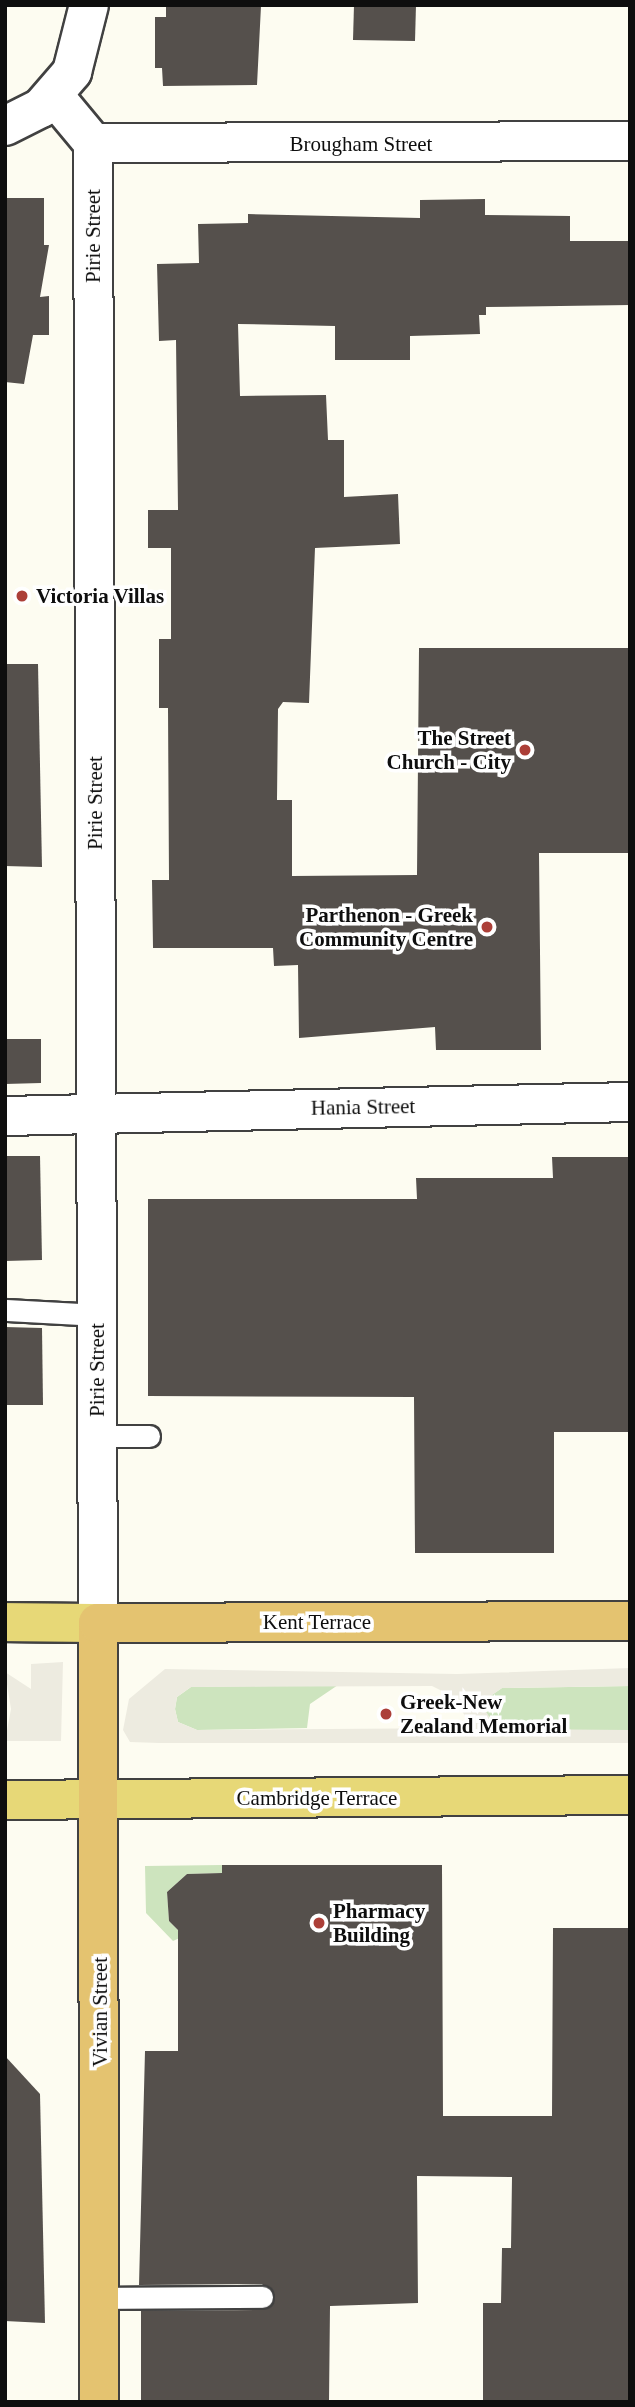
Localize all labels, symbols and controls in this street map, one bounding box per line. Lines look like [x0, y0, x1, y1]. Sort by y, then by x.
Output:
street label: Brougham Street [290, 131, 432, 157]
street label: Pirie Street [80, 189, 106, 283]
place label: Victoria Villas [36, 583, 165, 609]
marker: Victoria Villas [14, 588, 30, 604]
place label: The Street Church - City [387, 725, 511, 775]
marker: The Street Church - City [517, 742, 533, 758]
street label: Pirie Street [82, 756, 108, 850]
place label: Parthenon - Greek Community Centre [299, 902, 473, 952]
marker: Parthenon - Greek Community Centre [479, 919, 495, 935]
street label: Hania Street [311, 1093, 415, 1121]
street label: Pirie Street [84, 1323, 110, 1417]
street label: Kent Terrace [263, 1609, 371, 1635]
place label: Greek-New Zealand Memorial [400, 1689, 567, 1739]
marker: Greek-New Zealand Memorial [378, 1706, 394, 1722]
street label: Cambridge Terrace [236, 1785, 398, 1811]
place label: Pharmacy Building [333, 1898, 425, 1948]
marker: Pharmacy Building [311, 1915, 327, 1931]
street label: Vivian Street [87, 1957, 113, 2067]

